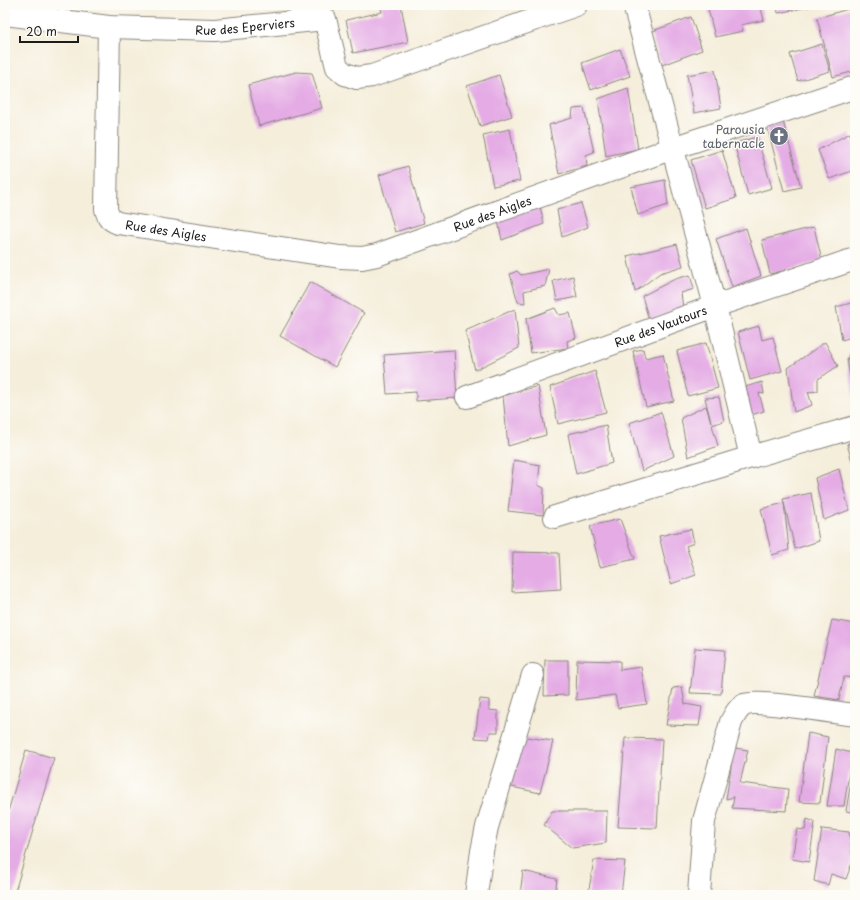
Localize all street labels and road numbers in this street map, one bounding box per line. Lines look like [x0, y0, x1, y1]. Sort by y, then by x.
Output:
street label: Rue des Eperviers [195, 13, 296, 39]
street label: Rue des Aigles [451, 191, 534, 236]
street label: Rue des Aigles [124, 215, 208, 246]
street label: Rue des Vautours [612, 301, 710, 351]

